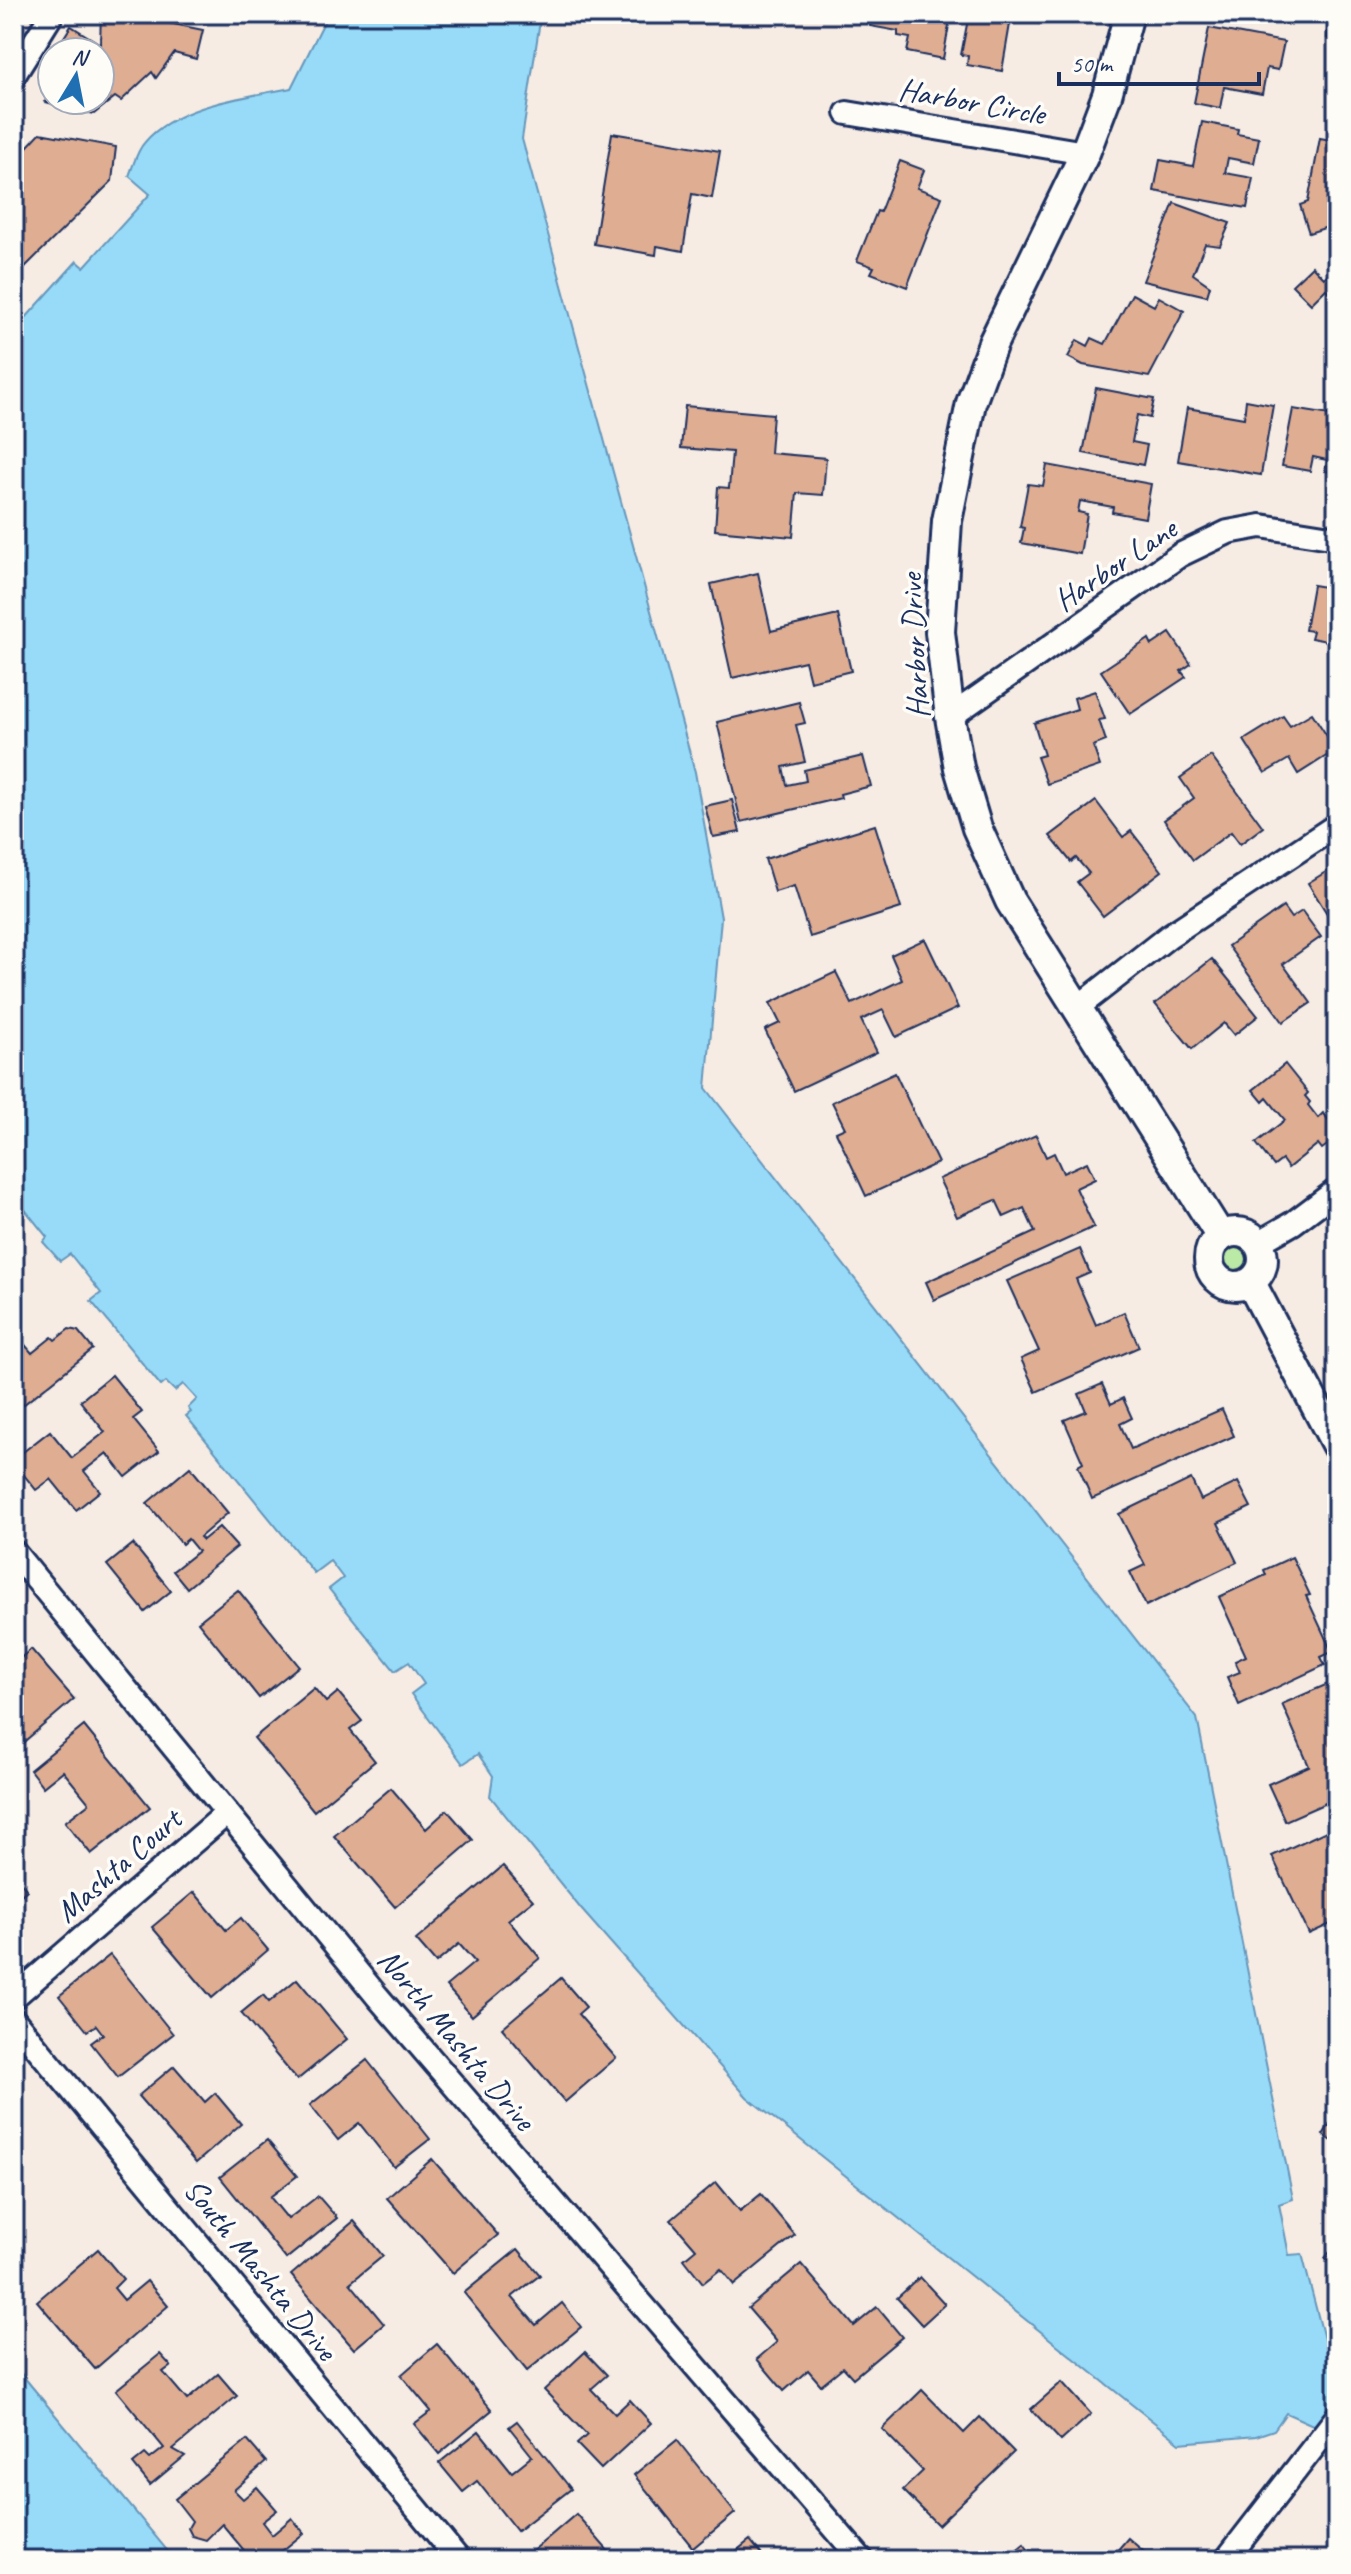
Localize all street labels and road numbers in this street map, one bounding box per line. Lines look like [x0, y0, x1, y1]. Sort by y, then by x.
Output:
street label: Harbor Circle [896, 68, 1051, 135]
street label: Harbor Lane [1046, 507, 1187, 620]
street label: Harbor Drive [890, 570, 939, 720]
street label: Mashta Court [47, 1797, 192, 1931]
street label: North Mashta Drive [369, 1940, 546, 2141]
street label: South Mashta Drive [175, 2170, 348, 2371]

